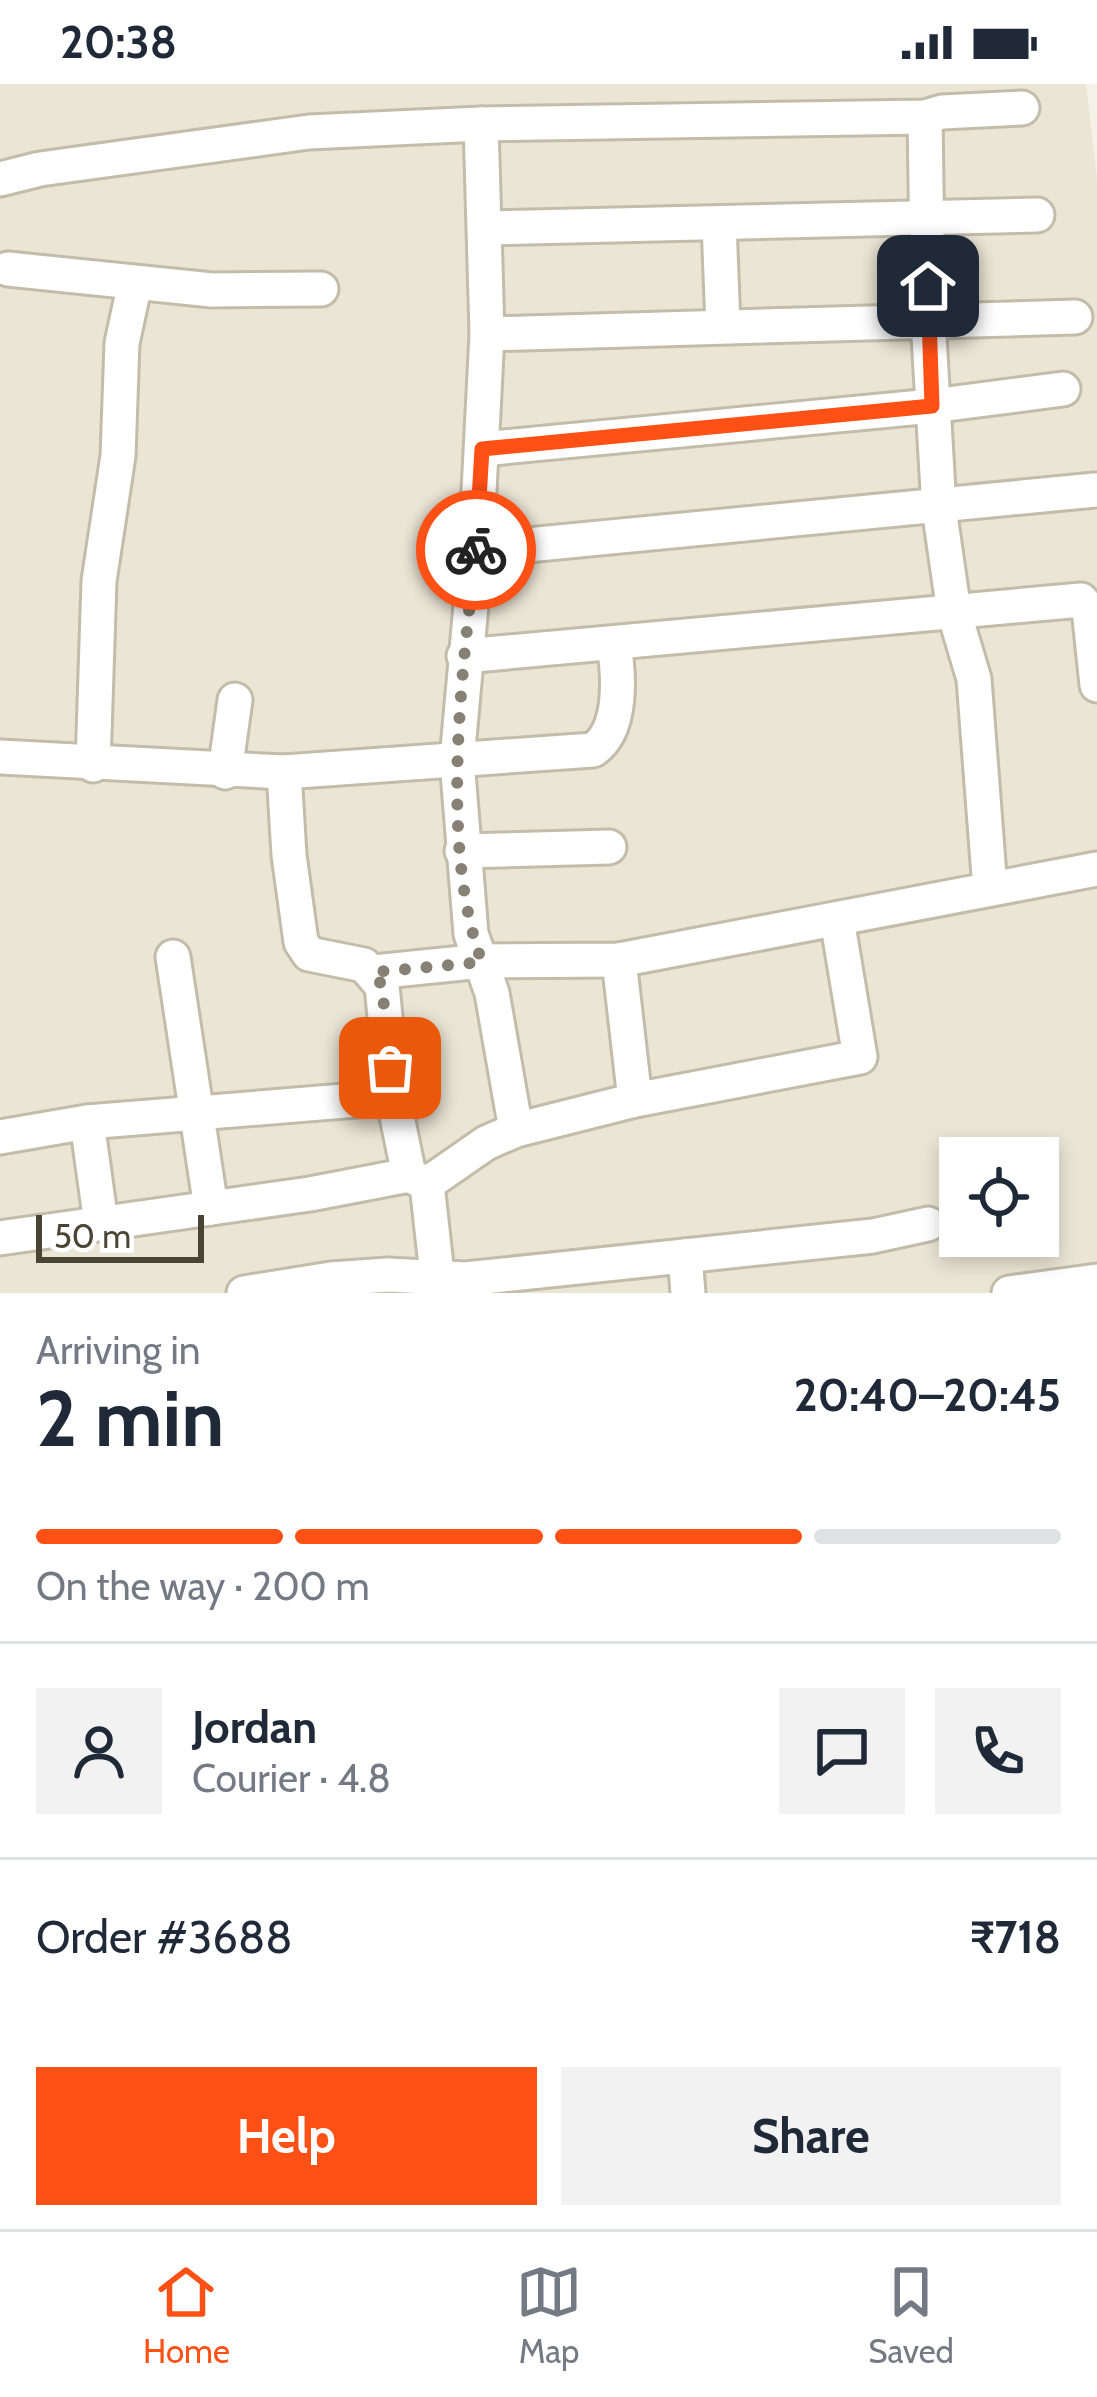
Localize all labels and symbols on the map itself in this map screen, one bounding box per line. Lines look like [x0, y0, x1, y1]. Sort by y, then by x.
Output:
pin [877, 235, 979, 337]
courier [416, 490, 536, 610]
pin [339, 1017, 441, 1119]
scale bar [36, 1209, 204, 1262]

